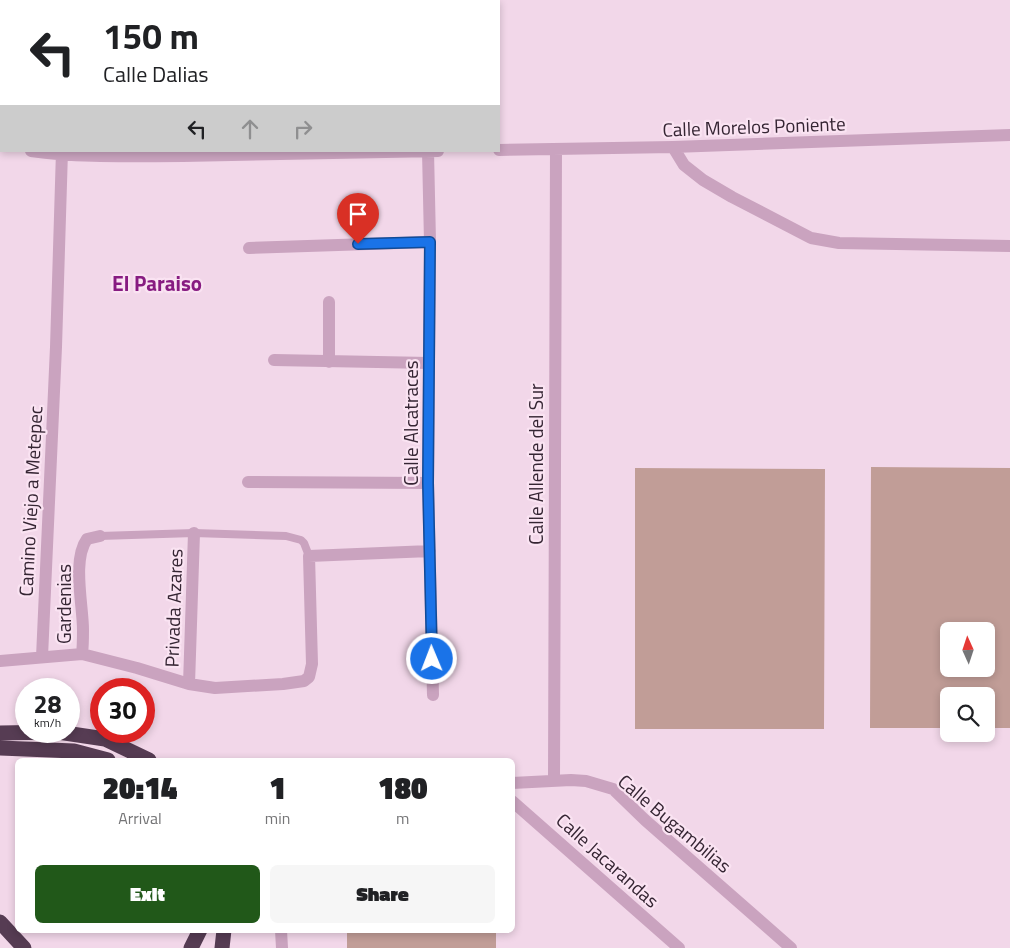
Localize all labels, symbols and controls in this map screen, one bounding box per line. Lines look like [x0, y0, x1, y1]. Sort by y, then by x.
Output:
text: 150 m [103, 9, 199, 63]
icon: left [20, 20, 85, 85]
text: Calle Dalias [103, 57, 208, 91]
street label: Calle Morelos Poniente [662, 108, 846, 144]
icon: left [183, 115, 211, 143]
icon: ahead [236, 115, 264, 143]
icon: right [289, 115, 317, 143]
pin [337, 193, 379, 244]
icon: arrive [344, 200, 372, 228]
district label: El Paraiso [112, 267, 202, 299]
street label: Calle Alcatraces [396, 360, 425, 486]
street label: Calle Allende del Sur [521, 383, 550, 545]
street label: Camino Viejo a Metepec [11, 405, 49, 597]
street label: Privada Azares [156, 548, 190, 668]
street label: Gardenias [49, 564, 78, 644]
north arrow [940, 622, 995, 678]
map controls [940, 622, 995, 742]
position arrow [405, 632, 457, 684]
speed limit sign: 30 [90, 678, 155, 743]
text: 28 [33, 685, 62, 723]
button: search [940, 687, 995, 742]
text: km/h [34, 713, 61, 732]
text: 20:14 [103, 765, 177, 811]
text: 1 [269, 765, 286, 811]
text: 180 [378, 765, 427, 811]
street label: Calle Bugambilias [612, 767, 738, 879]
text: Arrival [118, 806, 162, 830]
text: min [265, 806, 290, 830]
text: m [396, 806, 409, 830]
street label: Calle Jacarandas [550, 806, 666, 914]
button: Exit [35, 865, 260, 923]
button: Share [270, 865, 495, 923]

